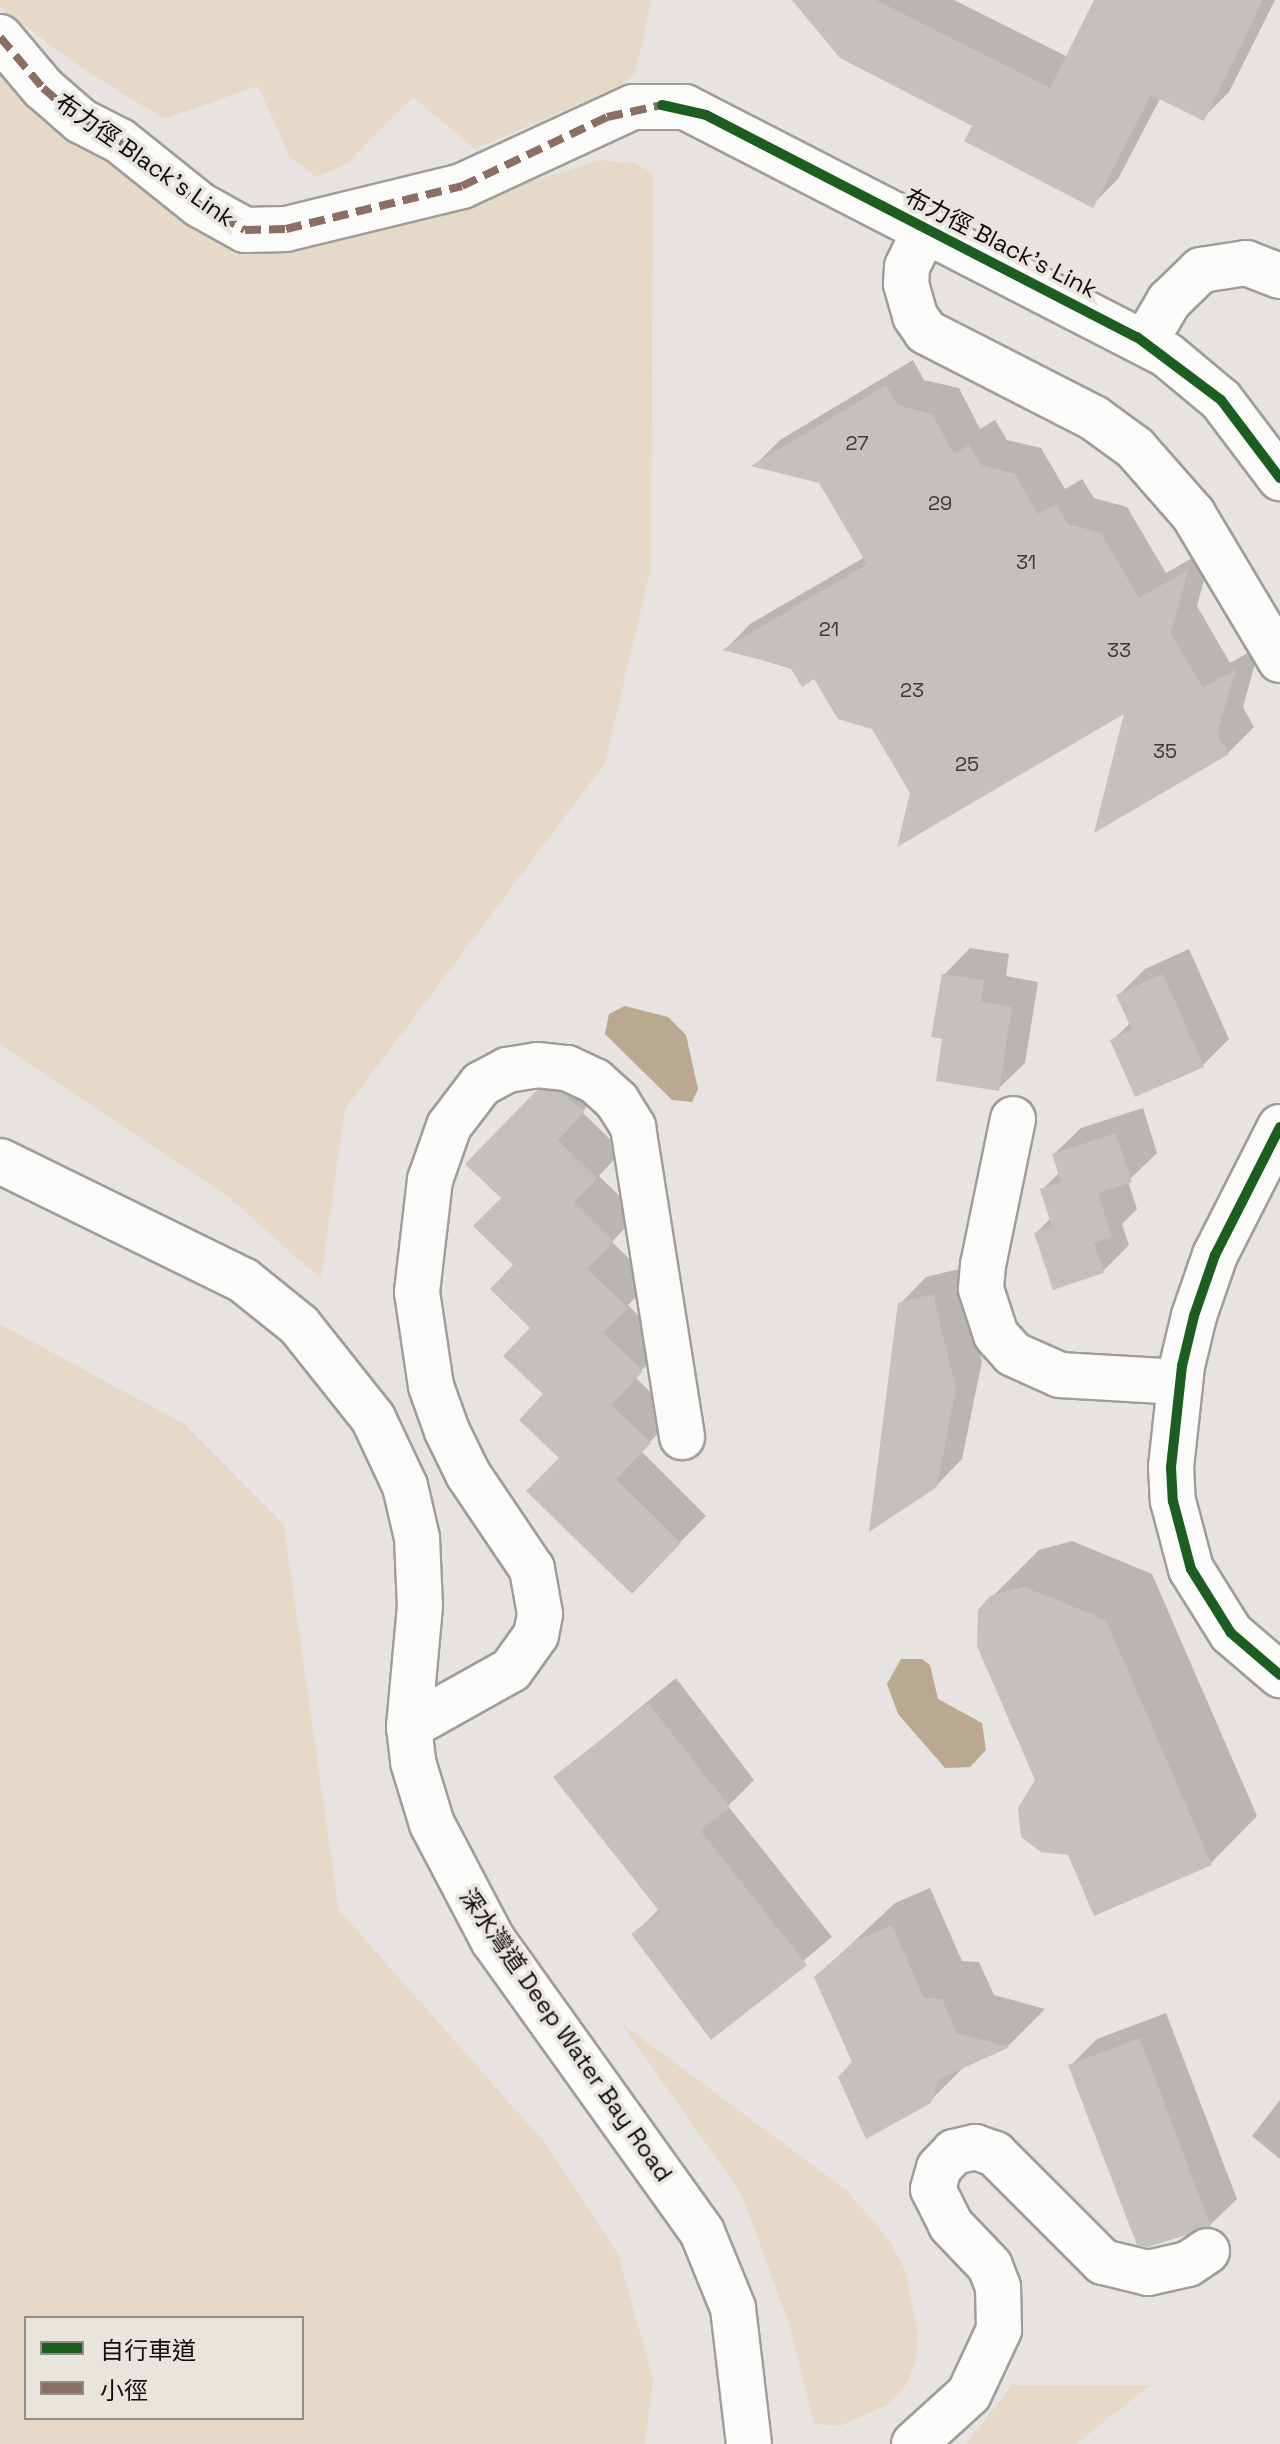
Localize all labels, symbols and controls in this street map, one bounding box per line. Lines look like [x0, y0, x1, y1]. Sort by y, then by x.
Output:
street label: 布力徑 Black's Link [50, 87, 240, 233]
street label: 布力徑 Black's Link [900, 182, 1102, 304]
house number: 27 [845, 431, 869, 455]
house number: 29 [928, 491, 952, 515]
house number: 31 [1016, 550, 1036, 574]
house number: 21 [819, 617, 839, 641]
house number: 33 [1107, 638, 1131, 662]
house number: 23 [900, 678, 924, 702]
house number: 35 [1153, 739, 1177, 763]
house number: 25 [955, 752, 979, 776]
street label: 深水灣道 Deep Water Bay Road [454, 1883, 678, 2187]
legend [24, 2316, 304, 2420]
text: 自行車道 [100, 2335, 196, 2366]
text: 小徑 [100, 2375, 148, 2406]

